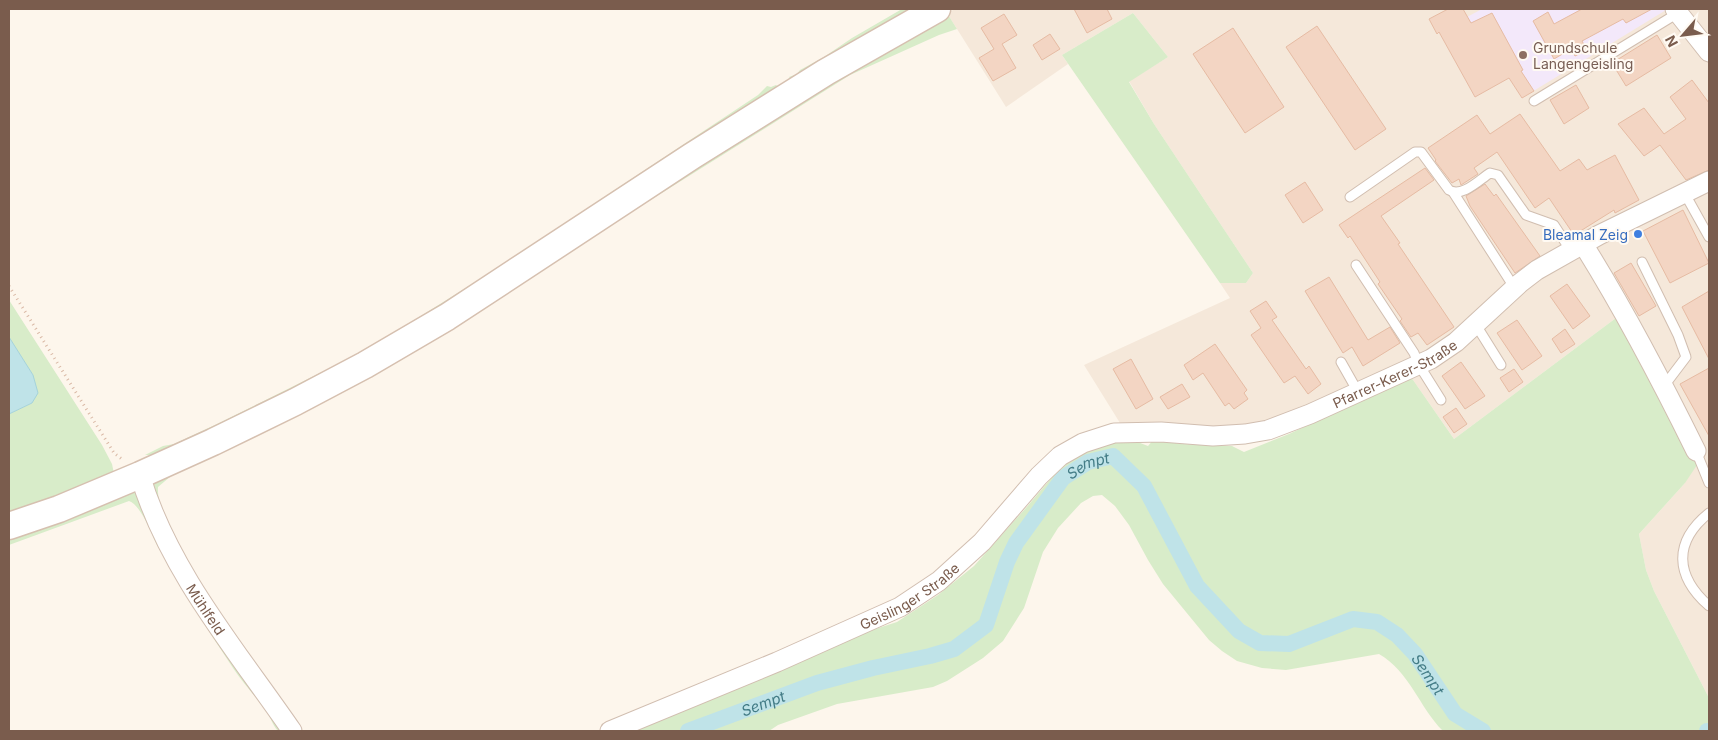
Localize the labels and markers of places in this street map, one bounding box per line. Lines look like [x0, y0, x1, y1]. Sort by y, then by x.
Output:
place label: Grundschule Langengeisling [1533, 39, 1633, 72]
marker: Grundschule Langengeisling [1517, 49, 1529, 61]
place label: Bleamal Zeig [1543, 226, 1628, 243]
marker: Bleamal Zeig [1632, 228, 1644, 240]

